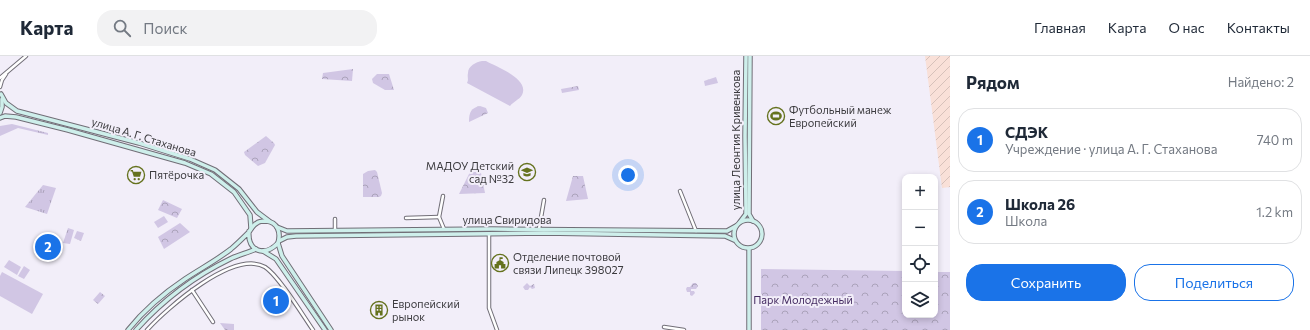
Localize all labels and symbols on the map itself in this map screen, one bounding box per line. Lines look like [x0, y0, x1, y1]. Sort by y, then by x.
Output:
street label: улица Леонтия Кривенкова [729, 70, 742, 210]
place label: Футбольный манеж Европейский [789, 103, 892, 129]
sports icon: Футбольный манеж Европейский [766, 106, 786, 126]
street label: улица А. Г. Стаханова [90, 114, 198, 159]
place label: МАДОУ Детский сад №32 [426, 159, 514, 185]
school or university icon: МАДОУ Детский сад №32 [517, 162, 537, 182]
supermarket icon: Пятёрочка [126, 165, 146, 185]
your location [618, 165, 638, 185]
place label: Пятёрочка [149, 168, 204, 181]
street label: улица Свиридова [462, 213, 552, 226]
pin: 2 [35, 232, 61, 262]
place label: Отделение почтовой связи Липецк 398027 [513, 250, 624, 276]
public building icon: Отделение почтовой связи Липецк 398027 [490, 253, 510, 273]
pin: 1 [263, 286, 289, 316]
park label: Парк Молодежный [753, 293, 853, 306]
place label: Европейский рынок [392, 297, 460, 323]
building icon: Европейский рынок [369, 300, 389, 320]

